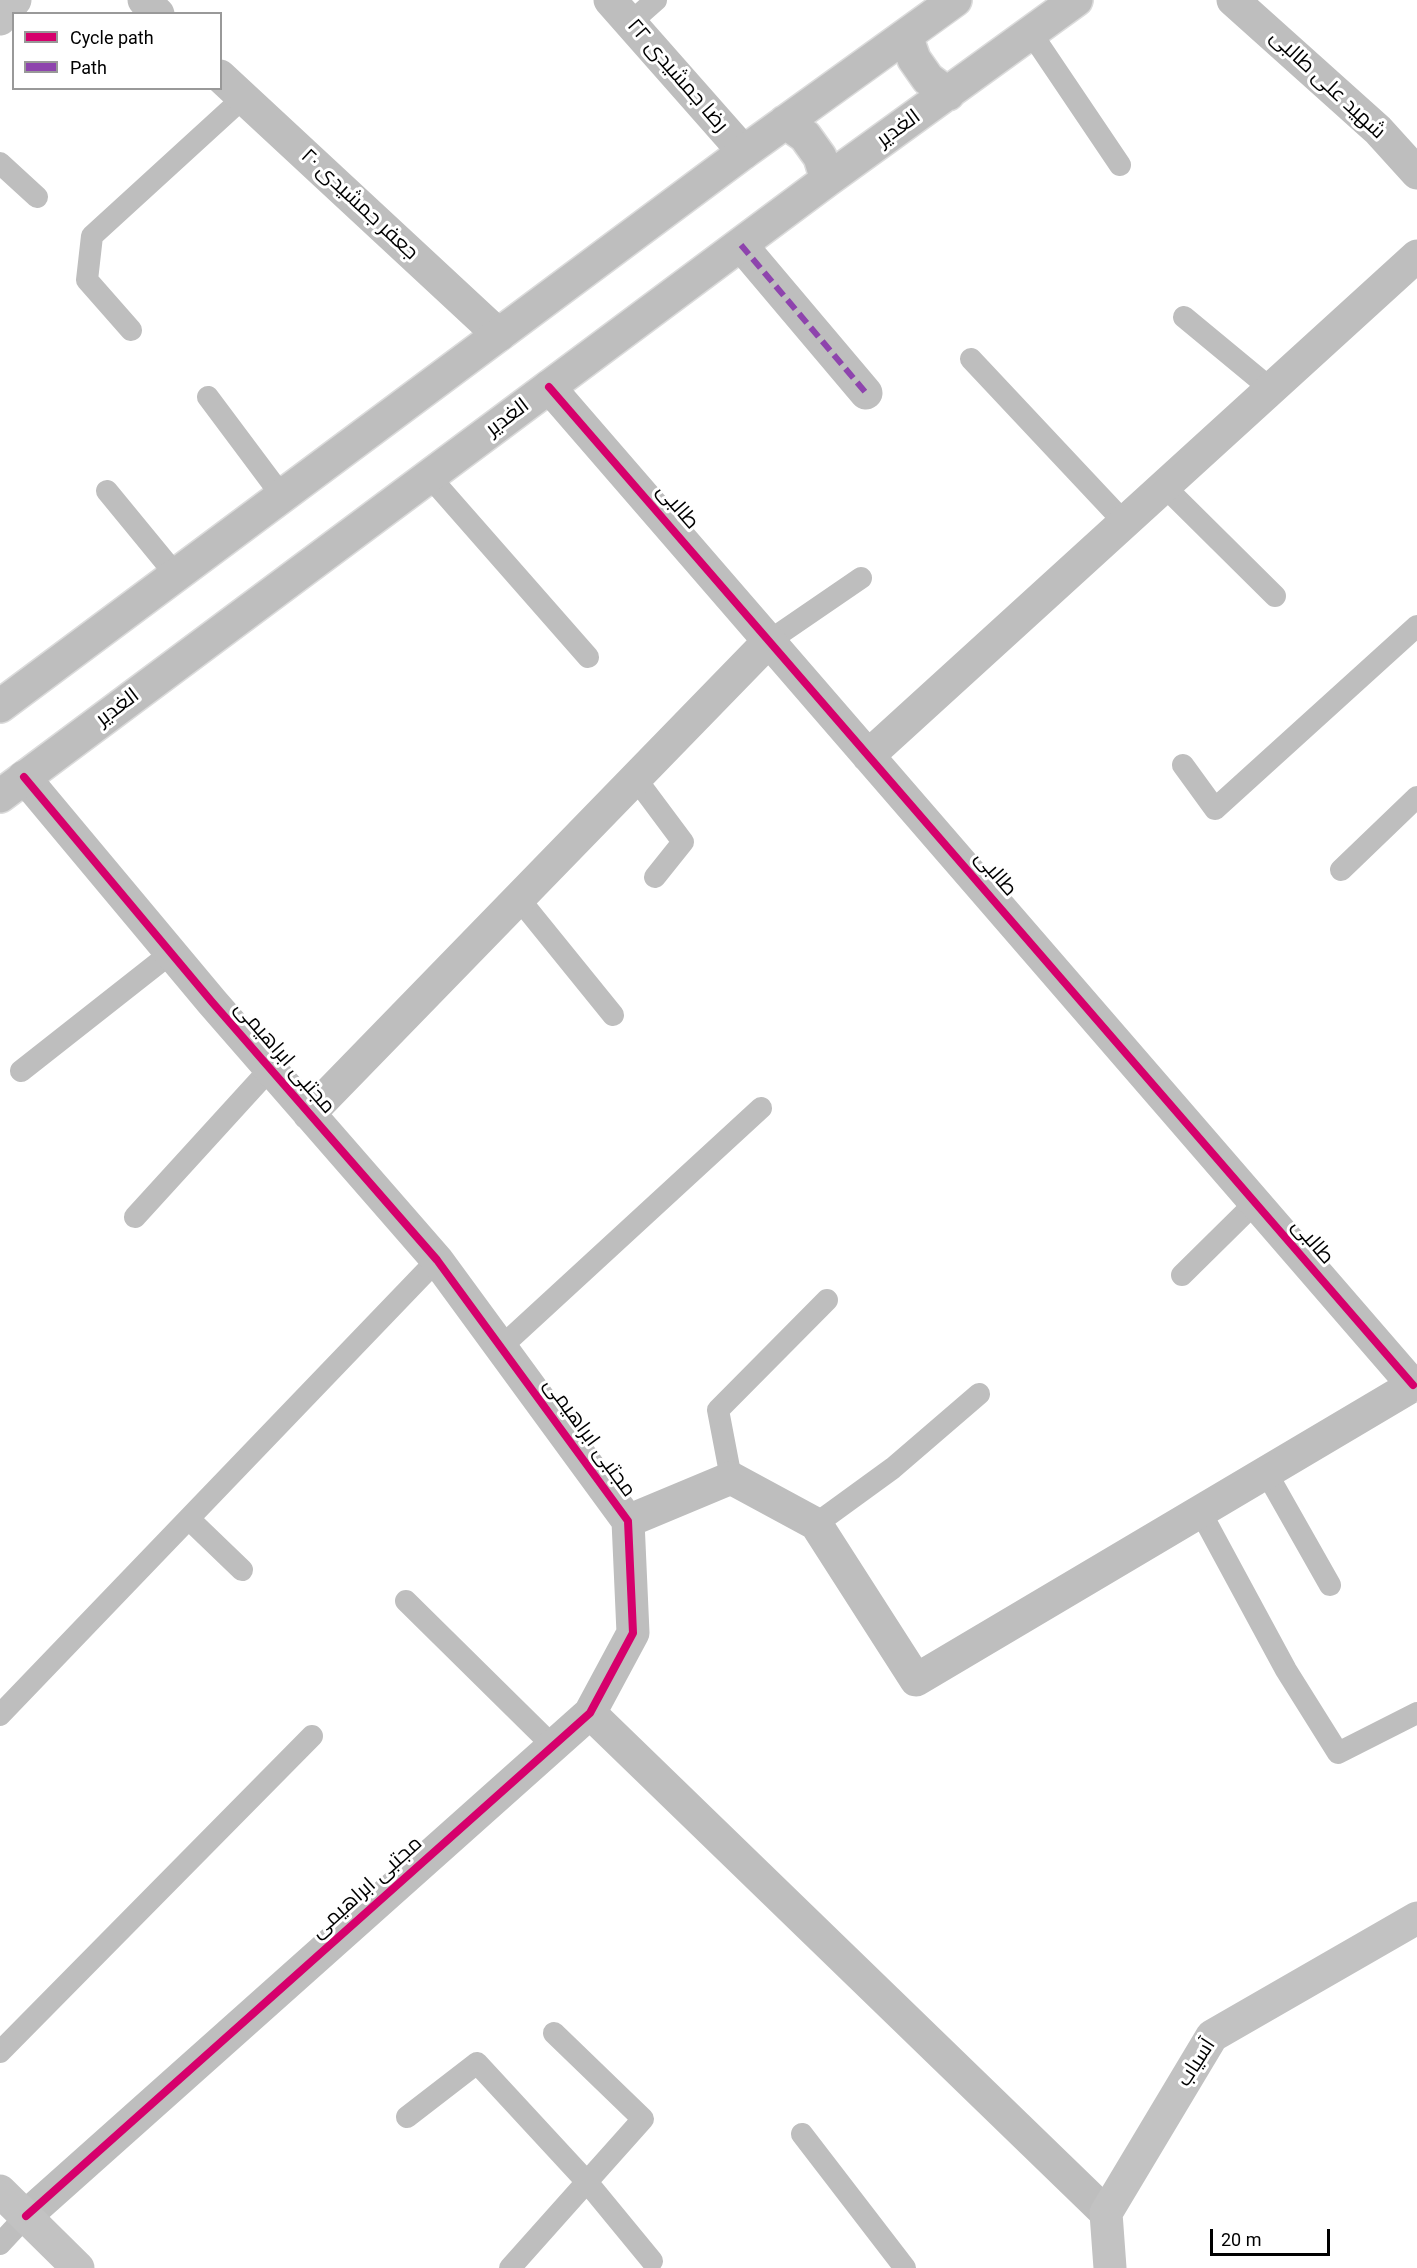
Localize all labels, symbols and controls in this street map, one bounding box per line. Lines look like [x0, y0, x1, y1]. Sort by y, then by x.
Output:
legend [12, 12, 222, 90]
street label: رضا جمشیدی ۲۲ [621, 14, 733, 138]
street label: شهید علی طالبی [1264, 25, 1390, 145]
text: Cycle path [70, 27, 154, 48]
text: Path [70, 57, 107, 78]
street label: الغدیر [872, 105, 926, 153]
street label: جعفر جمشیدی ۲۰ [295, 144, 423, 266]
street label: الغدیر [481, 394, 535, 442]
street label: طالبی [650, 479, 704, 535]
street label: الغدیر [91, 684, 145, 732]
street label: طالبی [968, 846, 1022, 902]
street label: مجتبی ابراهیمی [228, 996, 340, 1120]
street label: طالبی [1285, 1214, 1339, 1270]
street label: مجتبی ابراهیمی [537, 1374, 641, 1502]
street label: مجتبی ابراهیمی [306, 1831, 428, 1945]
street label: آسیاب [1172, 2034, 1222, 2092]
scale bar [1213, 2217, 1333, 2255]
text: 20 m [1221, 2229, 1261, 2250]

